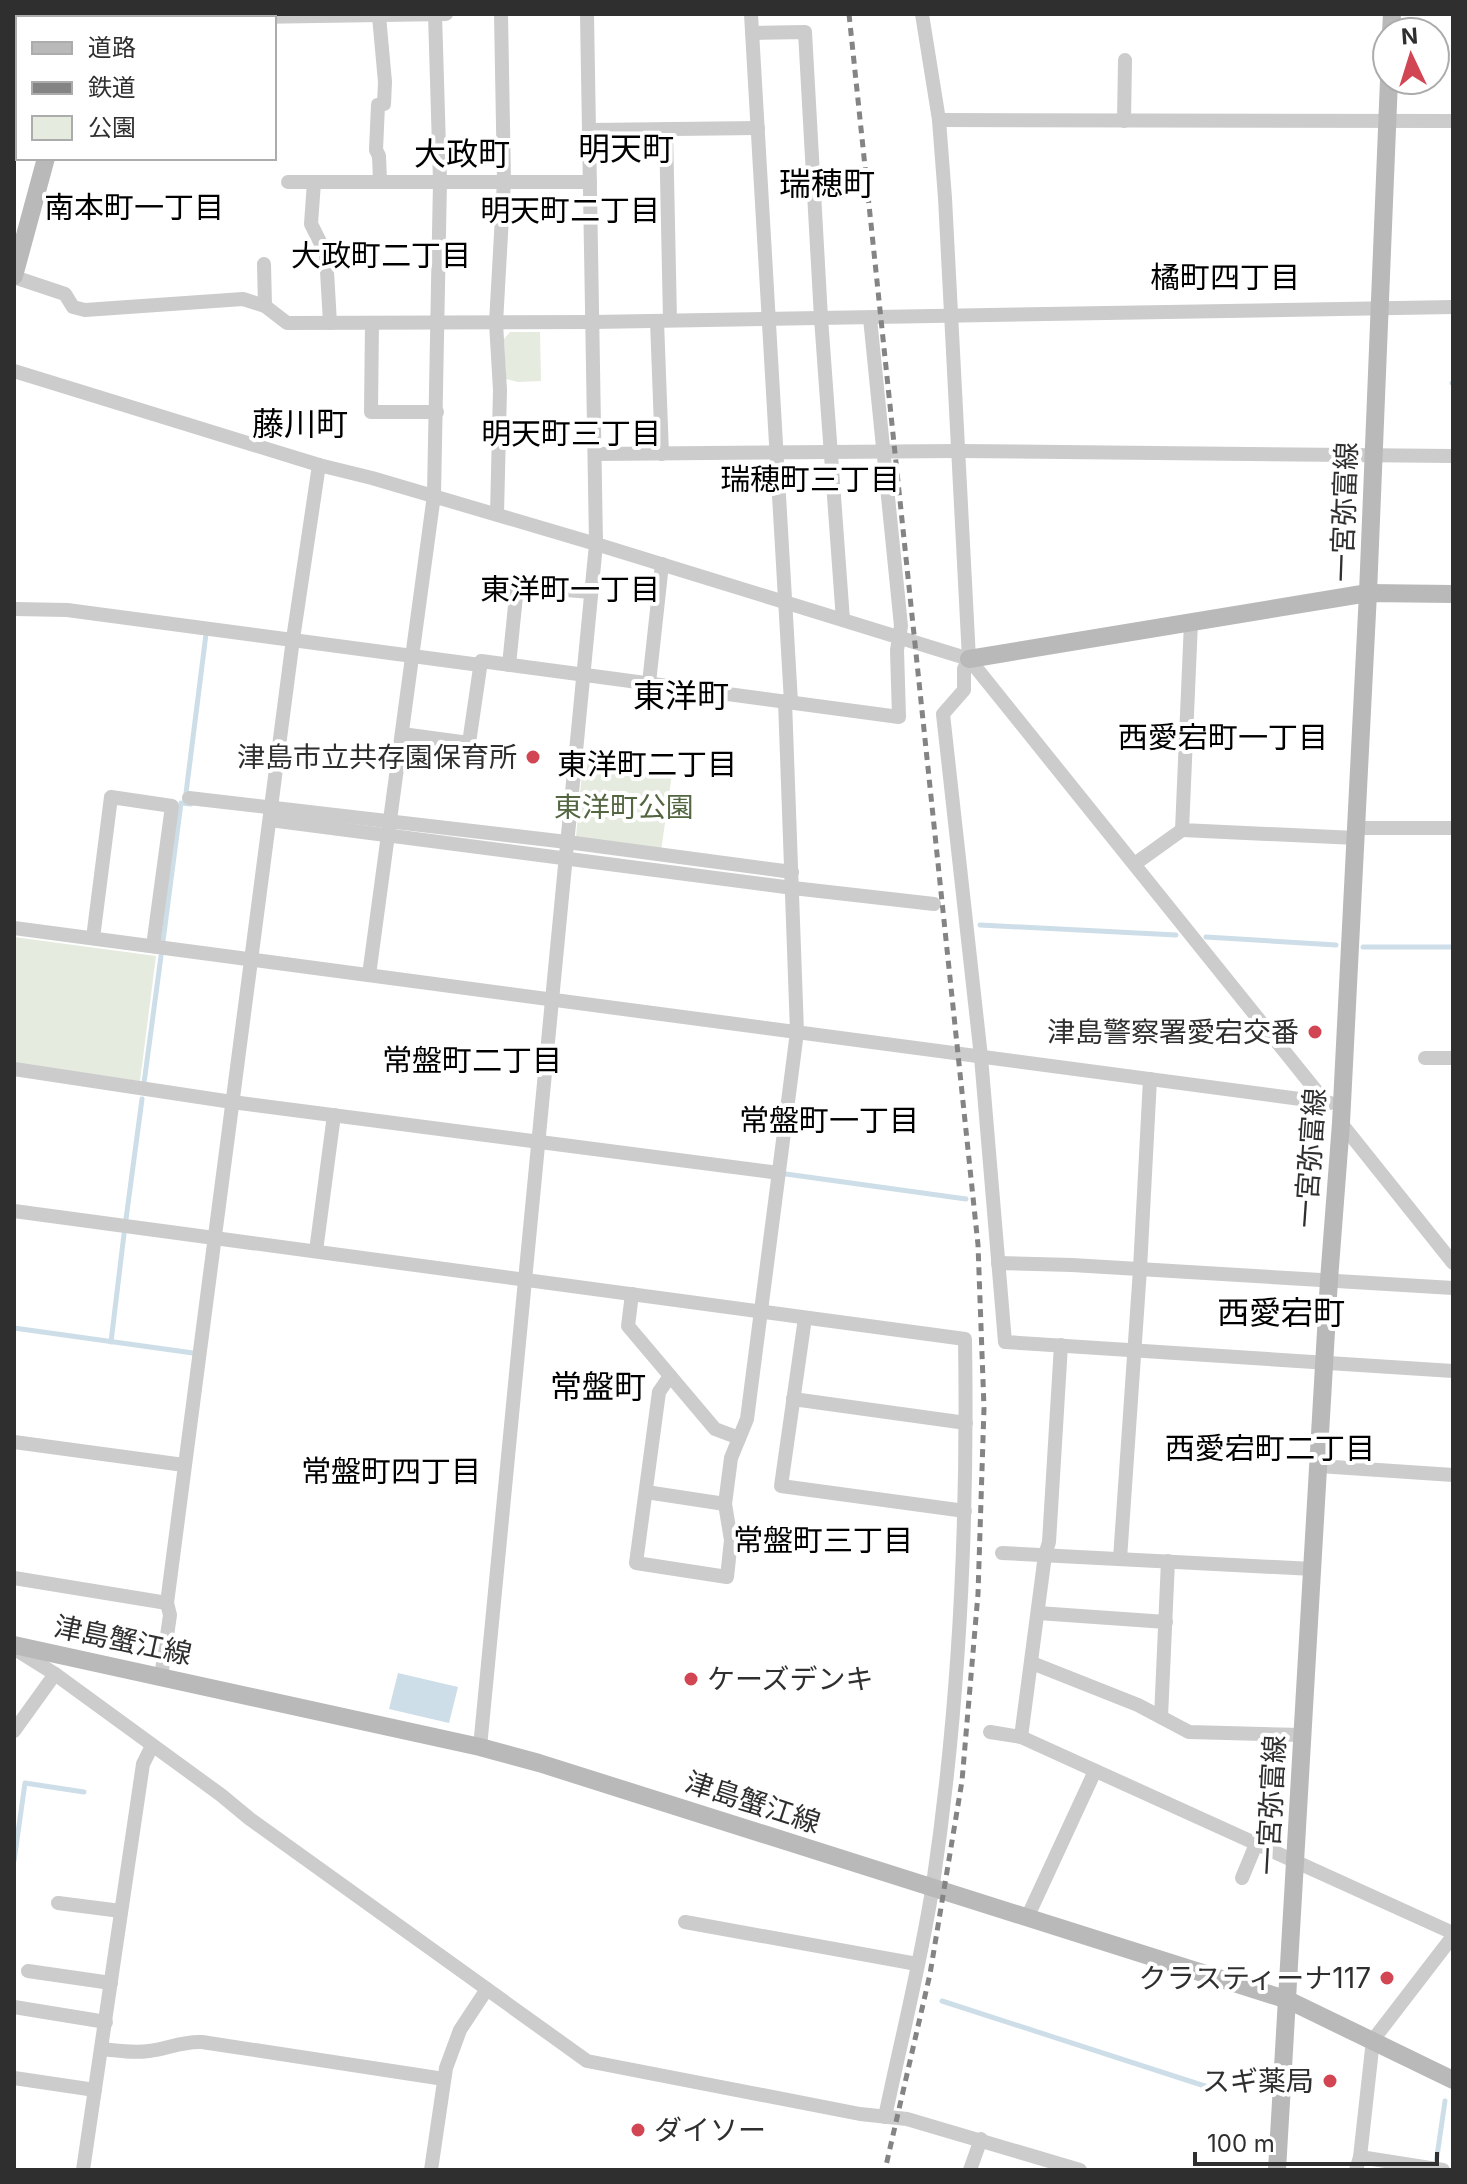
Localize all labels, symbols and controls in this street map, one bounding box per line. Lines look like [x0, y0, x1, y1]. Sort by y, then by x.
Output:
legend [16, 16, 276, 160]
north arrow [1371, 16, 1451, 96]
text: N [1400, 22, 1419, 50]
text: 道路 [88, 33, 136, 62]
text: 鉄道 [88, 73, 136, 102]
text: 公園 [88, 113, 136, 142]
district label: 明天町 [578, 129, 674, 168]
district label: 大政町 [414, 134, 510, 173]
district label: 瑞穂町 [779, 164, 875, 203]
district label: 南本町一丁目 [44, 189, 224, 225]
district label: 明天町二丁目 [480, 192, 660, 228]
district label: 大政町二丁目 [291, 237, 471, 273]
district label: 橘町四丁目 [1150, 259, 1300, 295]
district label: 藤川町 [252, 404, 348, 443]
district label: 明天町三丁目 [481, 415, 661, 451]
street label: 一宮弥富線 [1325, 441, 1363, 583]
district label: 瑞穂町三丁目 [720, 461, 900, 497]
district label: 東洋町一丁目 [480, 571, 660, 607]
district label: 東洋町 [633, 676, 729, 715]
district label: 西愛宕町一丁目 [1118, 719, 1328, 755]
place label: 津島市立共存園保育所 [237, 740, 517, 774]
district label: 東洋町二丁目 [557, 746, 737, 782]
marker: 津島市立共存園保育所 [524, 748, 542, 766]
park label: 東洋町公園 [554, 790, 694, 824]
place label: 津島警察署愛宕交番 [1047, 1015, 1299, 1049]
marker: 津島警察署愛宕交番 [1306, 1023, 1324, 1041]
district label: 常盤町二丁目 [382, 1042, 562, 1078]
street label: 一宮弥富線 [1288, 1087, 1332, 1229]
district label: 常盤町一丁目 [739, 1102, 919, 1138]
district label: 西愛宕町 [1217, 1293, 1345, 1332]
district label: 常盤町 [550, 1367, 646, 1406]
district label: 西愛宕町二丁目 [1165, 1430, 1375, 1466]
district label: 常盤町四丁目 [301, 1453, 481, 1489]
district label: 常盤町三丁目 [733, 1522, 913, 1558]
street label: 津島蟹江線 [51, 1609, 195, 1671]
place label: ケーズデンキ [707, 1662, 874, 1696]
marker: ケーズデンキ [682, 1670, 700, 1688]
street label: 一宮弥富線 [1250, 1734, 1292, 1876]
street label: 津島蟹江線 [681, 1764, 825, 1840]
place label: クラスティーナ117 [1139, 1961, 1371, 1995]
marker: クラスティーナ117 [1378, 1969, 1396, 1987]
place label: スギ薬局 [1202, 2064, 1314, 2098]
marker: スギ薬局 [1321, 2072, 1339, 2090]
place label: ダイソー [654, 2113, 766, 2147]
scale bar [1195, 2116, 1437, 2166]
marker: ダイソー [629, 2121, 647, 2139]
text: 100 m [1207, 2129, 1275, 2158]

